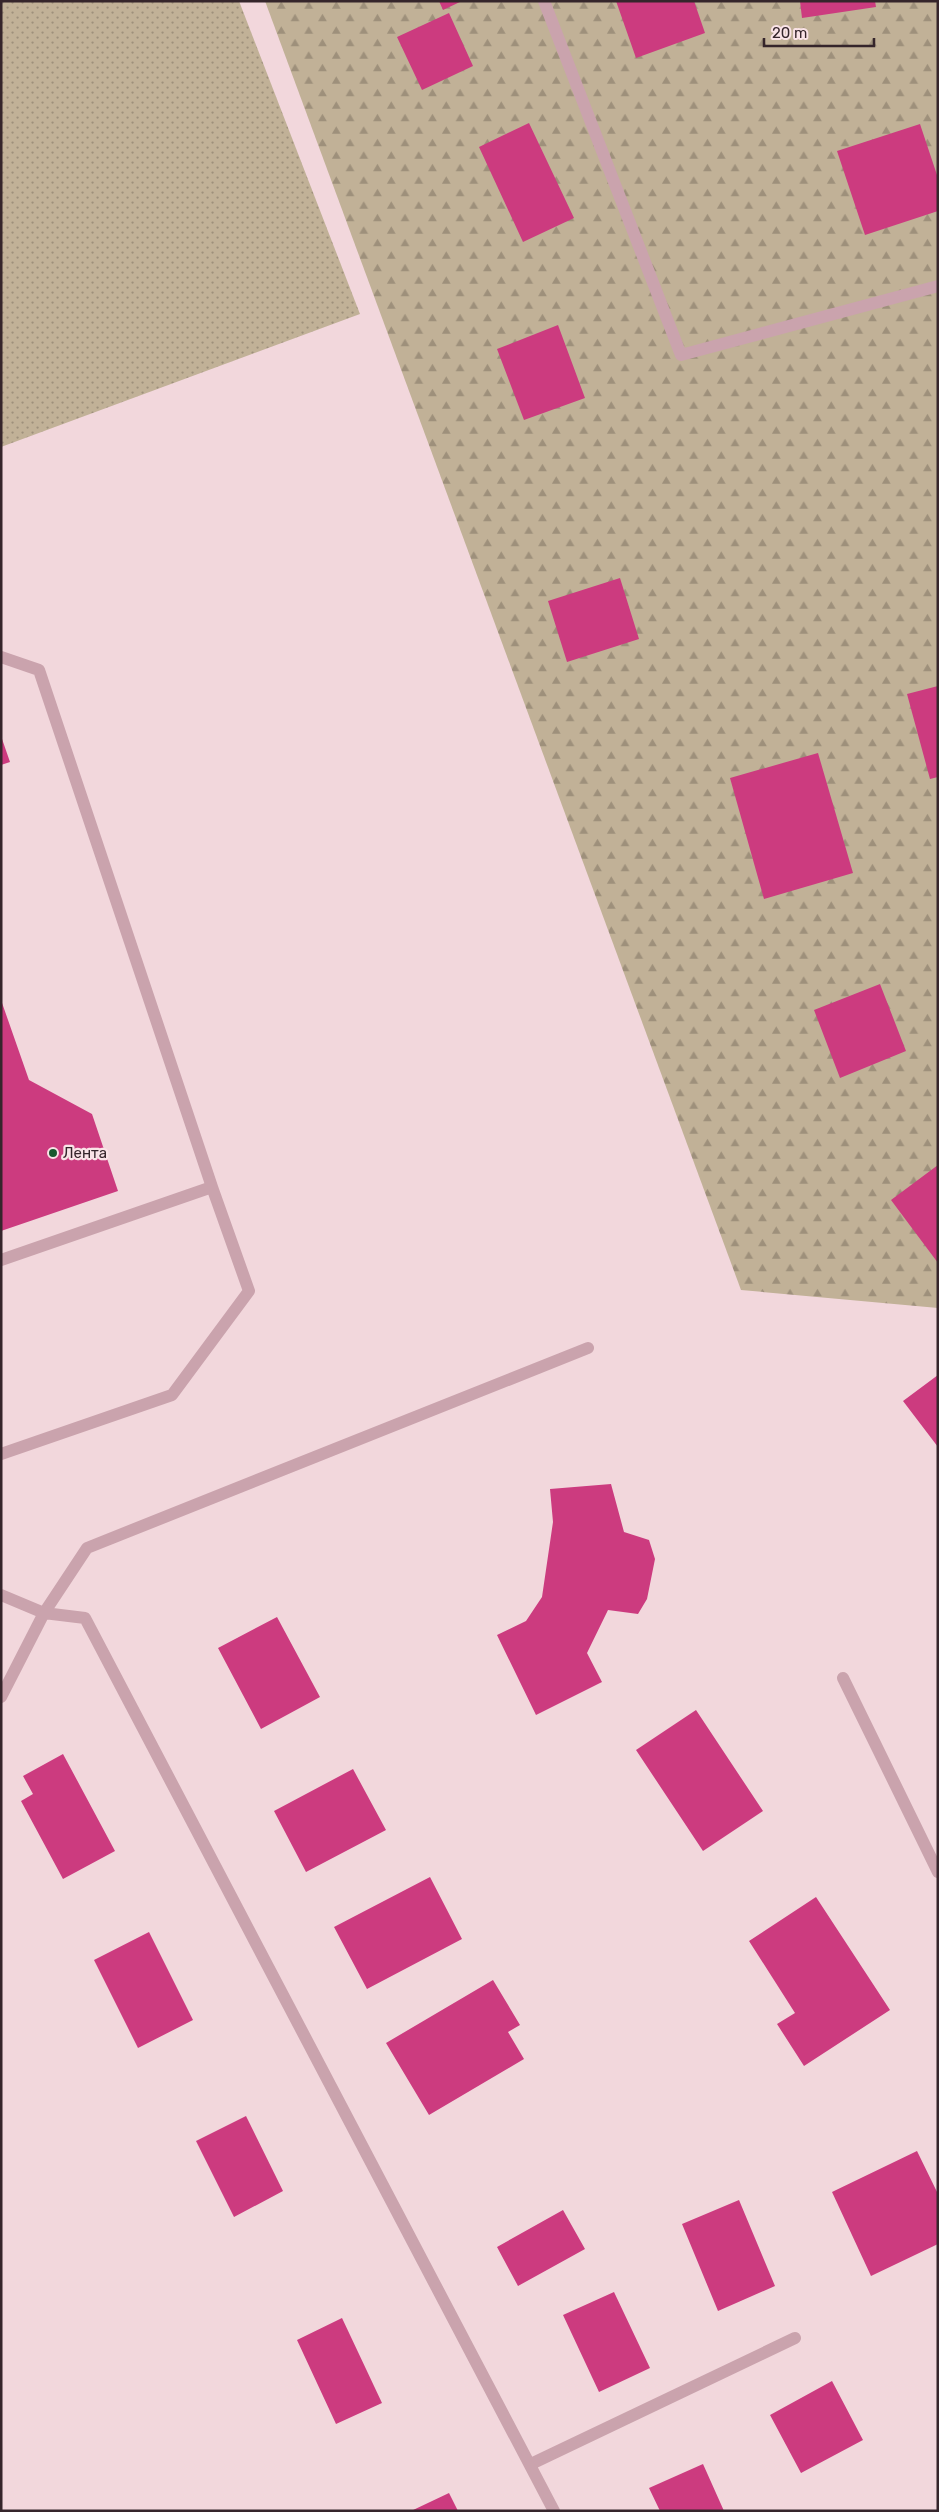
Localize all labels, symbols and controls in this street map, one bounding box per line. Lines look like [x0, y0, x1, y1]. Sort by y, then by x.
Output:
scale bar [764, 15, 874, 47]
text: 20 m [772, 24, 807, 42]
place label: Лента [63, 1144, 107, 1162]
marker: Лента [47, 1147, 59, 1159]

